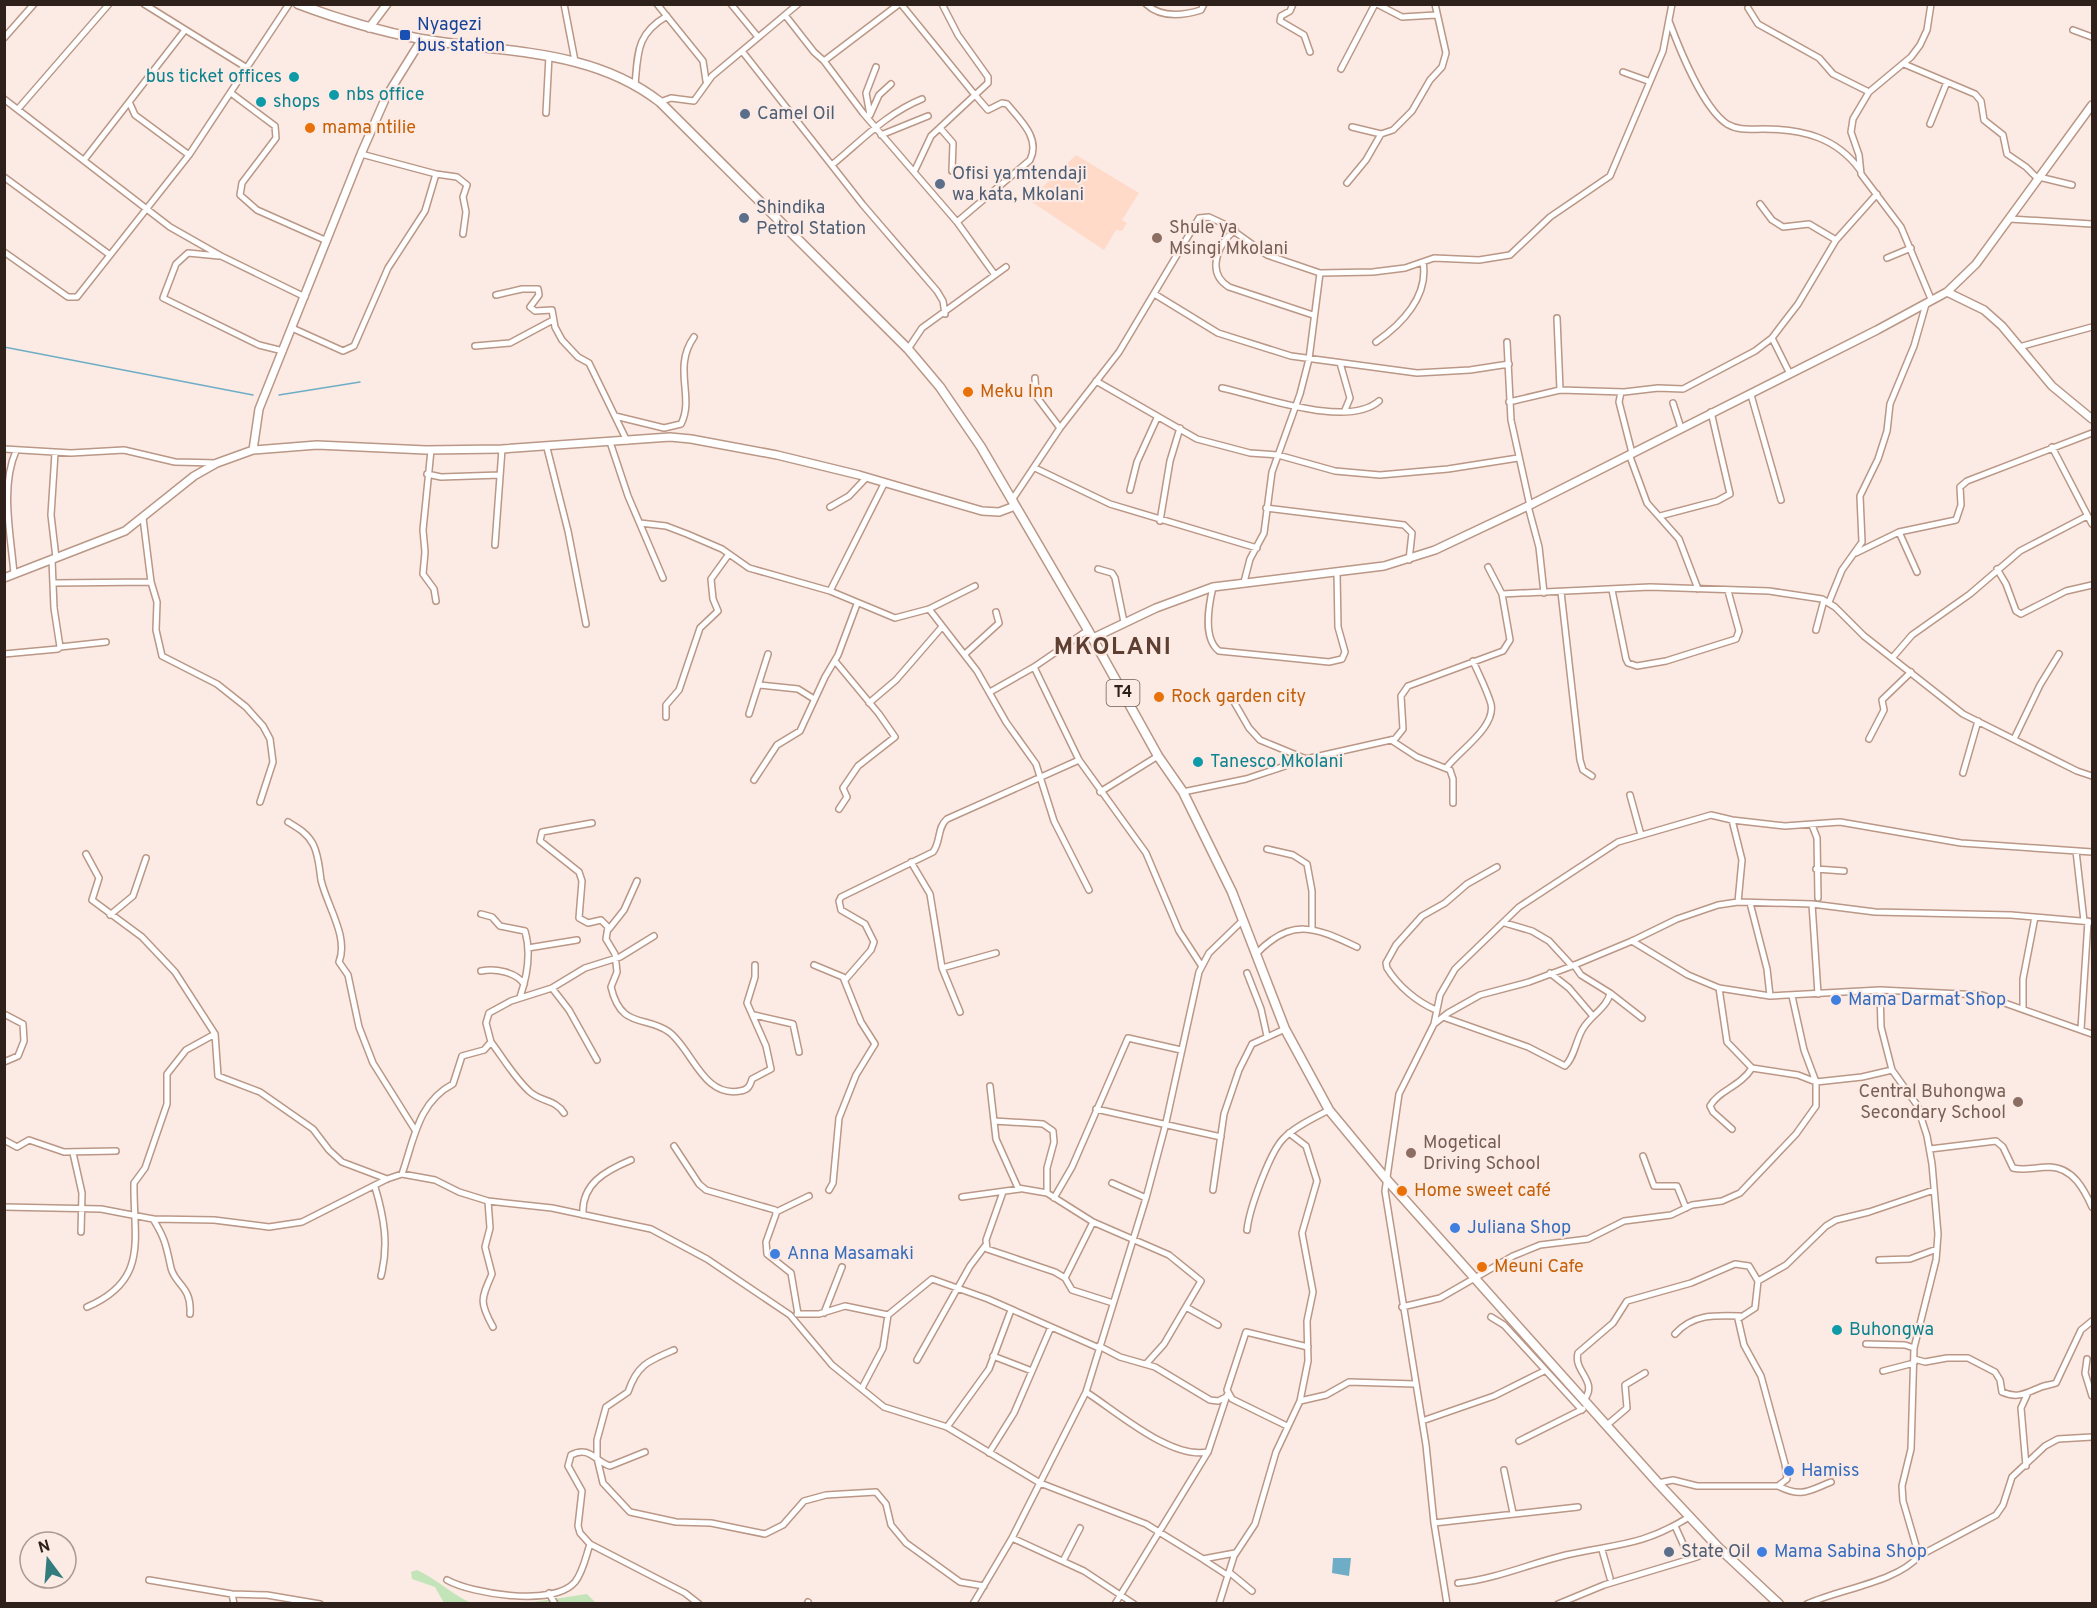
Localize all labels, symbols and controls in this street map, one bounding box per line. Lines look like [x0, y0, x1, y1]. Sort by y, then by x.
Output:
place label: Nyagezi bus station [417, 14, 505, 58]
marker: Nyagezi bus station [398, 28, 412, 42]
place label: bus ticket offices [146, 66, 282, 89]
marker: bus ticket offices [287, 70, 301, 84]
place label: nbs office [346, 84, 424, 107]
marker: nbs office [327, 88, 341, 102]
place label: shops [273, 91, 320, 114]
marker: shops [254, 95, 268, 109]
place label: Camel Oil [757, 103, 835, 126]
marker: Camel Oil [738, 107, 752, 121]
place label: mama ntilie [322, 117, 416, 140]
marker: mama ntilie [303, 121, 317, 135]
place label: Ofisi ya mtendaji wa kata, Mkolani [952, 163, 1087, 207]
marker: Ofisi ya mtendaji wa kata, Mkolani [933, 177, 947, 191]
place label: Shindika Petrol Station [756, 197, 866, 241]
marker: Shindika Petrol Station [737, 211, 751, 225]
place label: Shule ya Msingi Mkolani [1169, 217, 1288, 261]
marker: Shule ya Msingi Mkolani [1150, 231, 1164, 245]
place label: Meku Inn [980, 381, 1053, 404]
marker: Meku Inn [961, 385, 975, 399]
district label: MKOLANI [1054, 633, 1172, 663]
road number: T4 [1106, 680, 1140, 706]
place label: Rock garden city [1171, 686, 1306, 709]
marker: Rock garden city [1152, 690, 1166, 704]
place label: Tanesco Mkolani [1210, 751, 1343, 774]
marker: Tanesco Mkolani [1191, 755, 1205, 769]
place label: Mama Darmat Shop [1848, 989, 2006, 1012]
marker: Mama Darmat Shop [1829, 993, 1843, 1007]
place label: Central Buhongwa Secondary School [1858, 1081, 2006, 1125]
marker: Central Buhongwa Secondary School [2011, 1095, 2025, 1109]
place label: Mogetical Driving School [1423, 1132, 1540, 1176]
marker: Mogetical Driving School [1404, 1146, 1418, 1160]
place label: Home sweet café [1414, 1180, 1551, 1203]
marker: Home sweet café [1395, 1184, 1409, 1198]
place label: Juliana Shop [1467, 1217, 1571, 1240]
marker: Juliana Shop [1448, 1221, 1462, 1235]
place label: Anna Masamaki [787, 1243, 914, 1266]
marker: Anna Masamaki [768, 1247, 782, 1261]
place label: Meuni Cafe [1494, 1256, 1584, 1279]
marker: Meuni Cafe [1475, 1260, 1489, 1274]
place label: Buhongwa [1849, 1319, 1934, 1342]
marker: Buhongwa [1830, 1323, 1844, 1337]
place label: Hamiss [1801, 1460, 1859, 1483]
marker: Hamiss [1782, 1464, 1796, 1478]
north arrow [18, 1530, 78, 1590]
text: N [36, 1536, 53, 1559]
place label: State Oil [1681, 1541, 1750, 1564]
place label: Mama Sabina Shop [1774, 1541, 1927, 1564]
marker: State Oil [1662, 1545, 1676, 1559]
marker: Mama Sabina Shop [1755, 1545, 1769, 1559]

